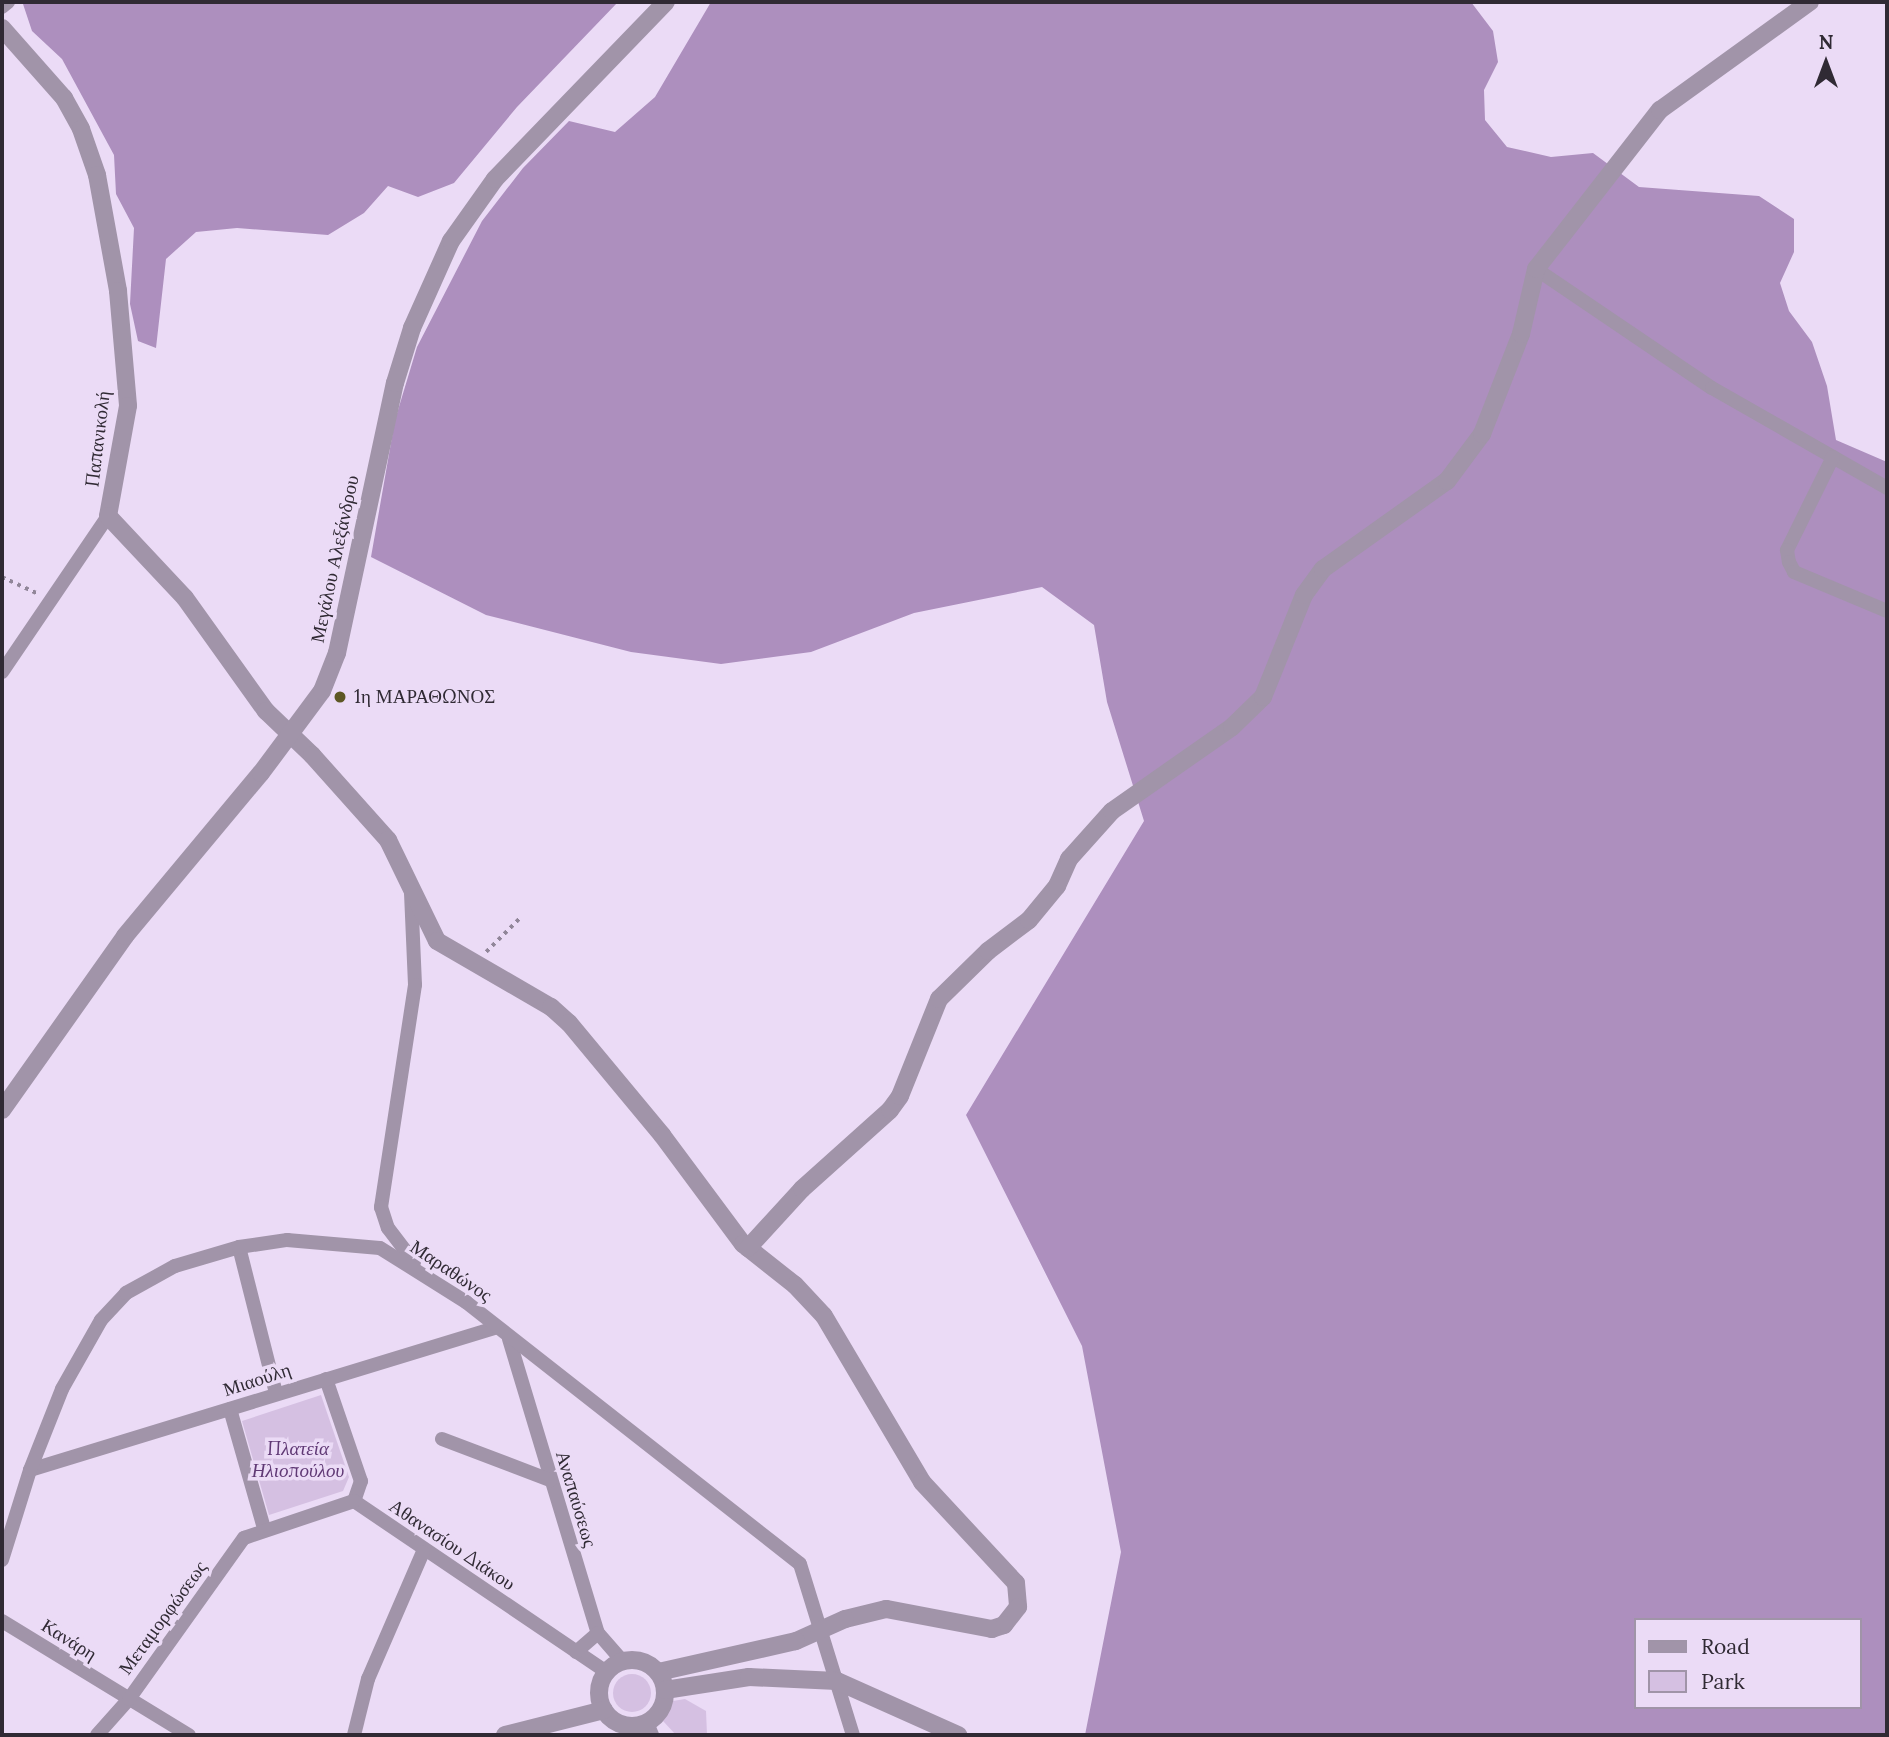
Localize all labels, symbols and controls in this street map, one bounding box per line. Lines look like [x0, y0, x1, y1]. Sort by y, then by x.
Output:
north arrow [1791, 28, 1861, 98]
text: N [1819, 30, 1833, 54]
street label: Παπανικολή [81, 390, 115, 488]
street label: Μεγάλου Αλεξάνδρου [306, 473, 364, 645]
place label: 1η ΜΑΡΑΘΩΝΟΣ [354, 686, 495, 708]
marker: 1η ΜΑΡΑΘΩΝΟΣ [332, 689, 348, 705]
street label: Μαραθώνος [406, 1235, 496, 1307]
street label: Μιαούλη [220, 1358, 294, 1402]
park label: Πλατεία Ηλιοπούλου [252, 1438, 344, 1482]
street label: Αναπαύσεως [551, 1448, 601, 1550]
street label: Αθανασίου Διάκου [385, 1494, 519, 1596]
street label: Μεταμορφώσεως [114, 1557, 212, 1679]
street label: Κανάρη [37, 1614, 101, 1666]
legend [1633, 1618, 1861, 1709]
text: Road [1701, 1633, 1750, 1660]
text: Park [1701, 1668, 1745, 1695]

